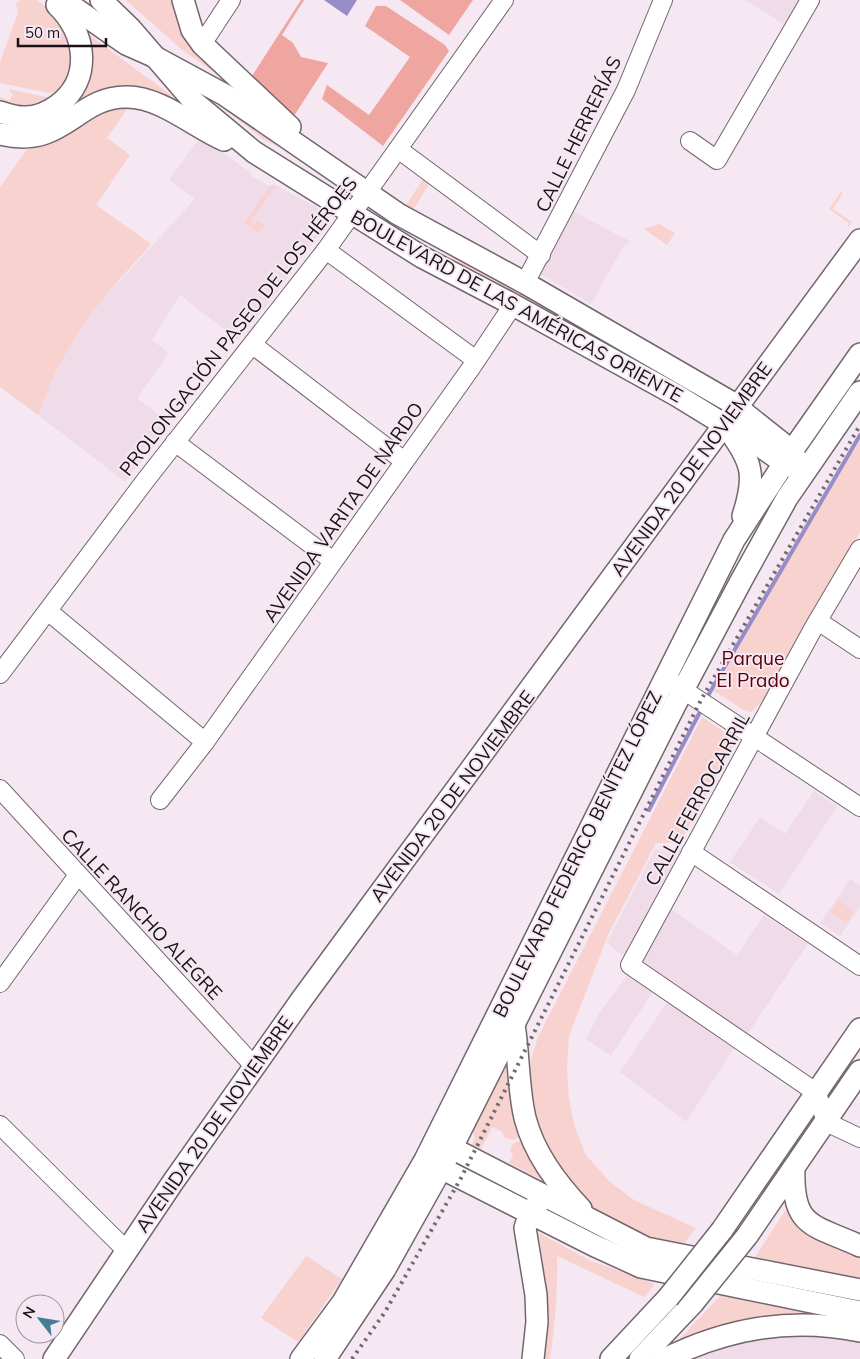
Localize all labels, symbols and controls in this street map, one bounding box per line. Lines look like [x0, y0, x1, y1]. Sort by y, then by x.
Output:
scale bar [18, 15, 105, 47]
text: 50 m [25, 23, 60, 42]
street label: CALLE HERRERÍAS [530, 52, 626, 216]
street label: PROLONGACIÓN PASEO DE LOS HÉROES [114, 172, 362, 480]
street label: BOULEVARD DE LAS AMÉRICAS ORIENTE [347, 204, 687, 408]
street label: AVENIDA 20 DE NOVIEMBRE [605, 357, 777, 581]
street label: AVENIDA VARITA DE NARDO [258, 397, 428, 627]
park label: Parque El Prado [716, 646, 790, 692]
street label: AVENIDA 20 DE NOVIEMBRE [365, 685, 539, 907]
street label: BOULEVARD FEDERICO BENÍTEZ LÓPEZ [487, 687, 667, 1021]
street label: CALLE FERROCARRIL [639, 708, 755, 890]
street label: CALLE RANCHO ALEGRE [56, 823, 228, 1005]
street label: AVENIDA 20 DE NOVIEMBRE [130, 1011, 298, 1237]
north arrow [15, 1294, 65, 1344]
text: N [18, 1303, 39, 1321]

